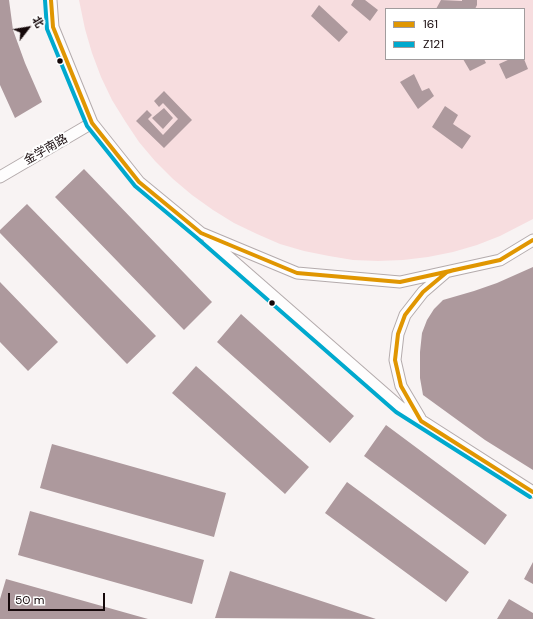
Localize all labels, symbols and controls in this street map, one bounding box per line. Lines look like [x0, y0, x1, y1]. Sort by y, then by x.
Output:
north arrow [8, 8, 48, 48]
legend [385, 8, 525, 60]
text: 北 [29, 13, 47, 30]
text: 161 [423, 16, 438, 32]
text: Z121 [423, 36, 444, 52]
unlabelled marker [55, 56, 65, 66]
street label: 金学南路 [22, 132, 70, 168]
unlabelled marker [267, 298, 277, 308]
scale bar [10, 585, 107, 611]
text: 50 m [15, 592, 44, 608]

